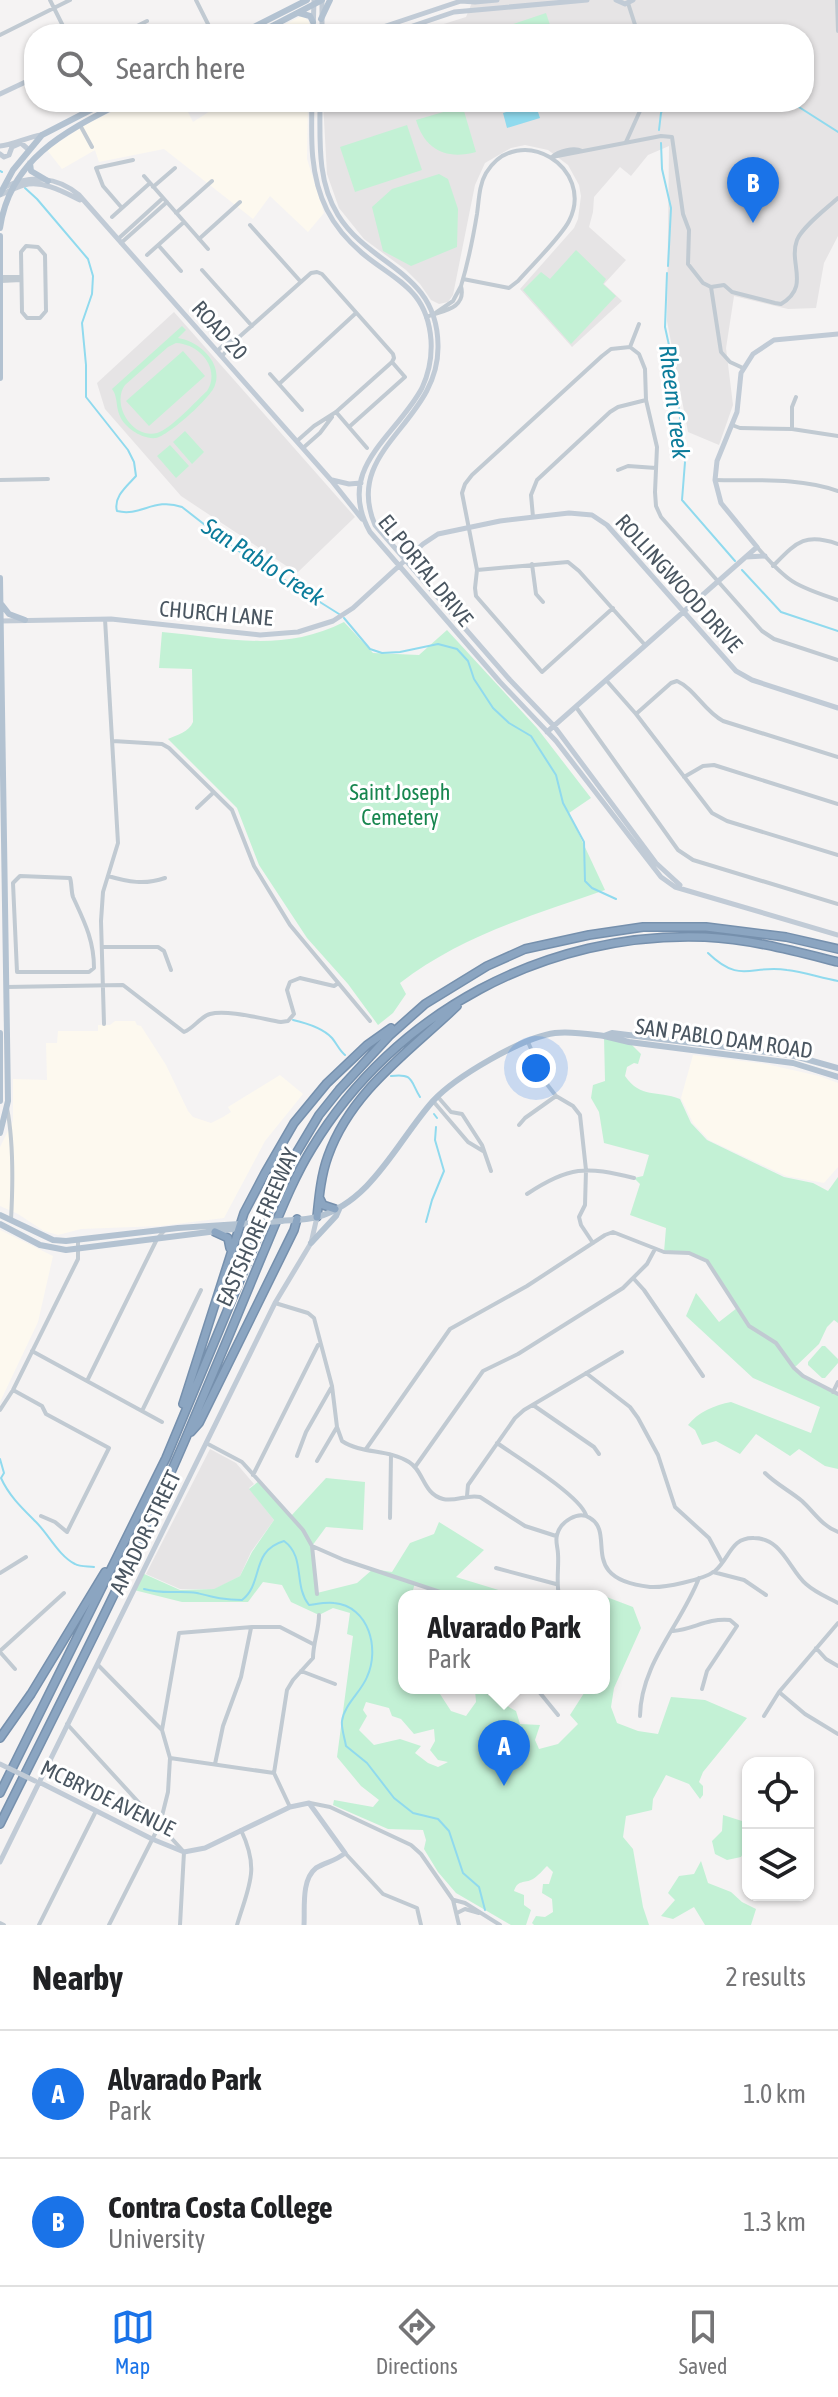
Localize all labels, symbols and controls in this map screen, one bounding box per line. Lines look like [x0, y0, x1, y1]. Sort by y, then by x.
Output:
search box [24, 24, 814, 112]
icon: search [52, 46, 96, 90]
text: Search here [116, 51, 245, 85]
pin: B [727, 157, 779, 223]
street label: ROAD 20 [187, 295, 253, 365]
water label: Rheem Creek [654, 343, 695, 461]
street label: EL PORTAL DRIVE [373, 509, 479, 631]
street label: ROLLINGWOOD DRIVE [610, 509, 748, 658]
water label: San Pablo Creek [196, 512, 330, 611]
street label: CHURCH LANE [158, 595, 274, 631]
park label: Saint Joseph Cemetery [350, 779, 450, 830]
street label: SAN PABLO DAM ROAD [634, 1013, 814, 1063]
your location [516, 1048, 556, 1088]
street label: EASTSHORE FREEWAY [210, 1143, 304, 1310]
street label: AMADOR STREET [104, 1466, 186, 1598]
popup [398, 1590, 610, 1694]
text: Alvarado Park [427, 1610, 581, 1644]
text: Park [427, 1644, 471, 1674]
pin: A [478, 1720, 530, 1786]
street label: MCBRYDE AVENUE [37, 1754, 180, 1842]
map controls [742, 1757, 814, 1901]
button: locate [742, 1757, 814, 1829]
button: layers [742, 1829, 814, 1901]
text: Nearby [32, 1958, 123, 1997]
text: 2 results [725, 1962, 806, 1992]
text: Alvarado Park [108, 2062, 261, 2096]
text: A [52, 2079, 64, 2109]
text: 1.0 km [743, 2079, 806, 2109]
text: Park [108, 2096, 151, 2126]
text: Contra Costa College [108, 2190, 333, 2224]
text: B [52, 2207, 64, 2237]
text: 1.3 km [743, 2207, 806, 2237]
text: University [108, 2224, 205, 2254]
tab: Map [111, 2305, 155, 2379]
tab: Directions [376, 2305, 458, 2379]
tab: Saved [679, 2305, 727, 2379]

